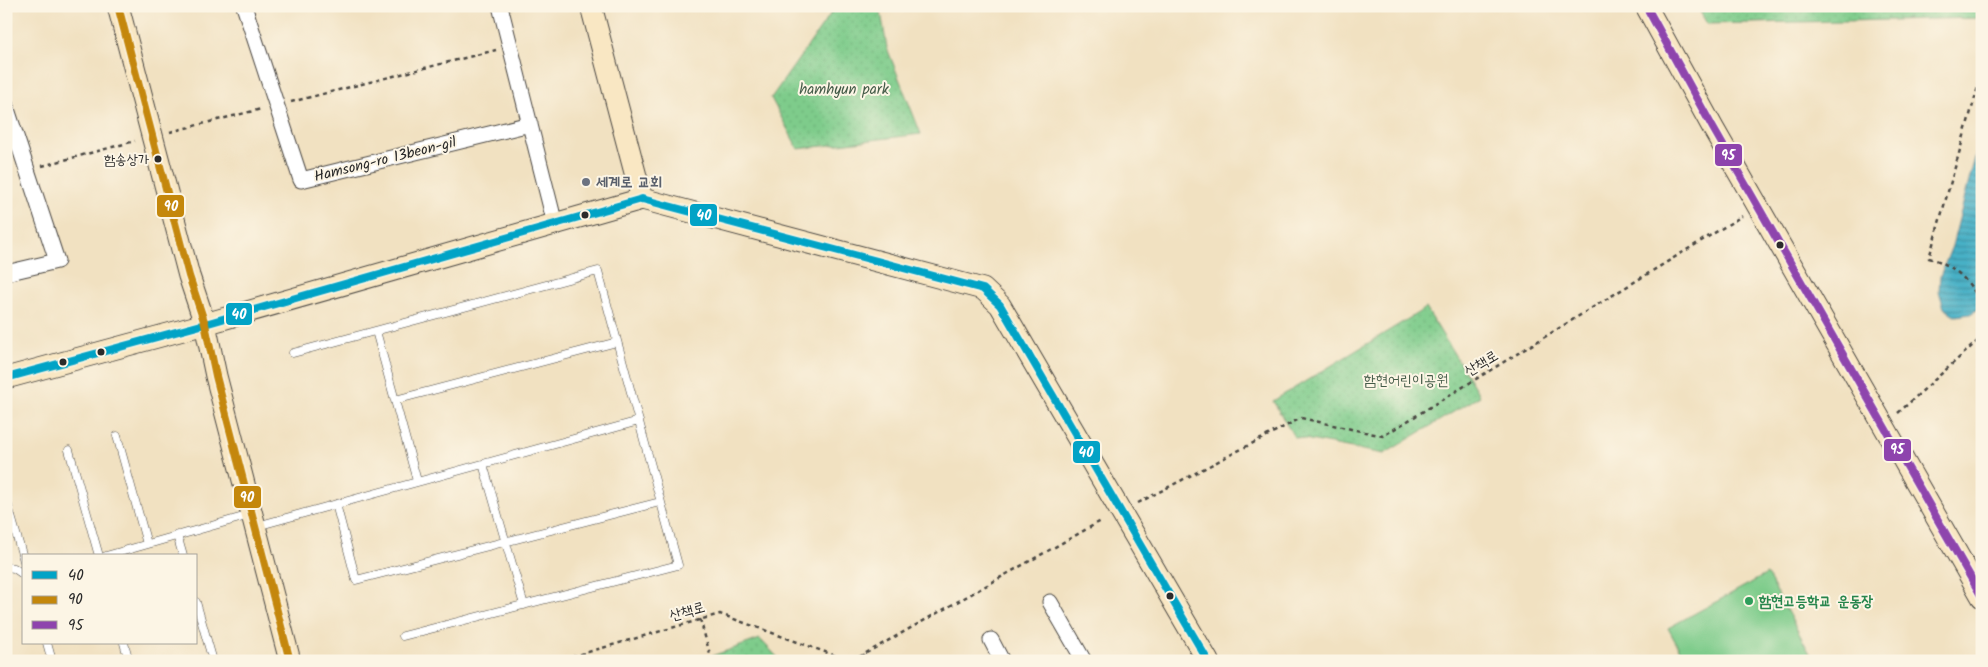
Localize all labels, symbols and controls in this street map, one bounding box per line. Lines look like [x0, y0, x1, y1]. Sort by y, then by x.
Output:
park label: hamhyun park [799, 78, 890, 102]
street label: Hamsong-ro 13beon-gil [312, 131, 459, 189]
line badge: 95 [1714, 143, 1743, 167]
text: 95 [1721, 145, 1737, 167]
place label: 함송상가 [104, 149, 150, 171]
marker: 함송상가 [153, 154, 163, 164]
place label: 세계로 교회 [596, 171, 662, 195]
marker: 세계로 교회 [580, 176, 592, 188]
line badge: 90 [156, 194, 185, 218]
text: 90 [164, 196, 179, 218]
line badge: 40 [689, 203, 718, 227]
text: 40 [697, 205, 712, 227]
unlabelled marker [580, 210, 590, 220]
unlabelled marker [1775, 240, 1785, 250]
line badge: 40 [225, 302, 253, 326]
text: 40 [232, 304, 247, 326]
street label: 산책로 [1460, 344, 1503, 383]
unlabelled marker [96, 347, 106, 357]
unlabelled marker [58, 357, 68, 367]
park label: 함현어린이공원 [1364, 369, 1448, 393]
line badge: 95 [1883, 438, 1912, 462]
text: 95 [1890, 439, 1906, 461]
line badge: 40 [1072, 440, 1101, 464]
text: 40 [1079, 442, 1094, 464]
line badge: 90 [233, 485, 262, 509]
text: 90 [240, 487, 255, 509]
legend [22, 554, 198, 644]
text: 40 [68, 564, 84, 588]
text: 90 [68, 588, 83, 612]
place label: 함현고등학교 운동장 [1758, 590, 1873, 614]
unlabelled marker [1165, 591, 1175, 601]
street label: 산책로 [667, 595, 708, 628]
marker: 함현고등학교 운동장 [1743, 595, 1755, 607]
text: 95 [68, 614, 84, 638]

